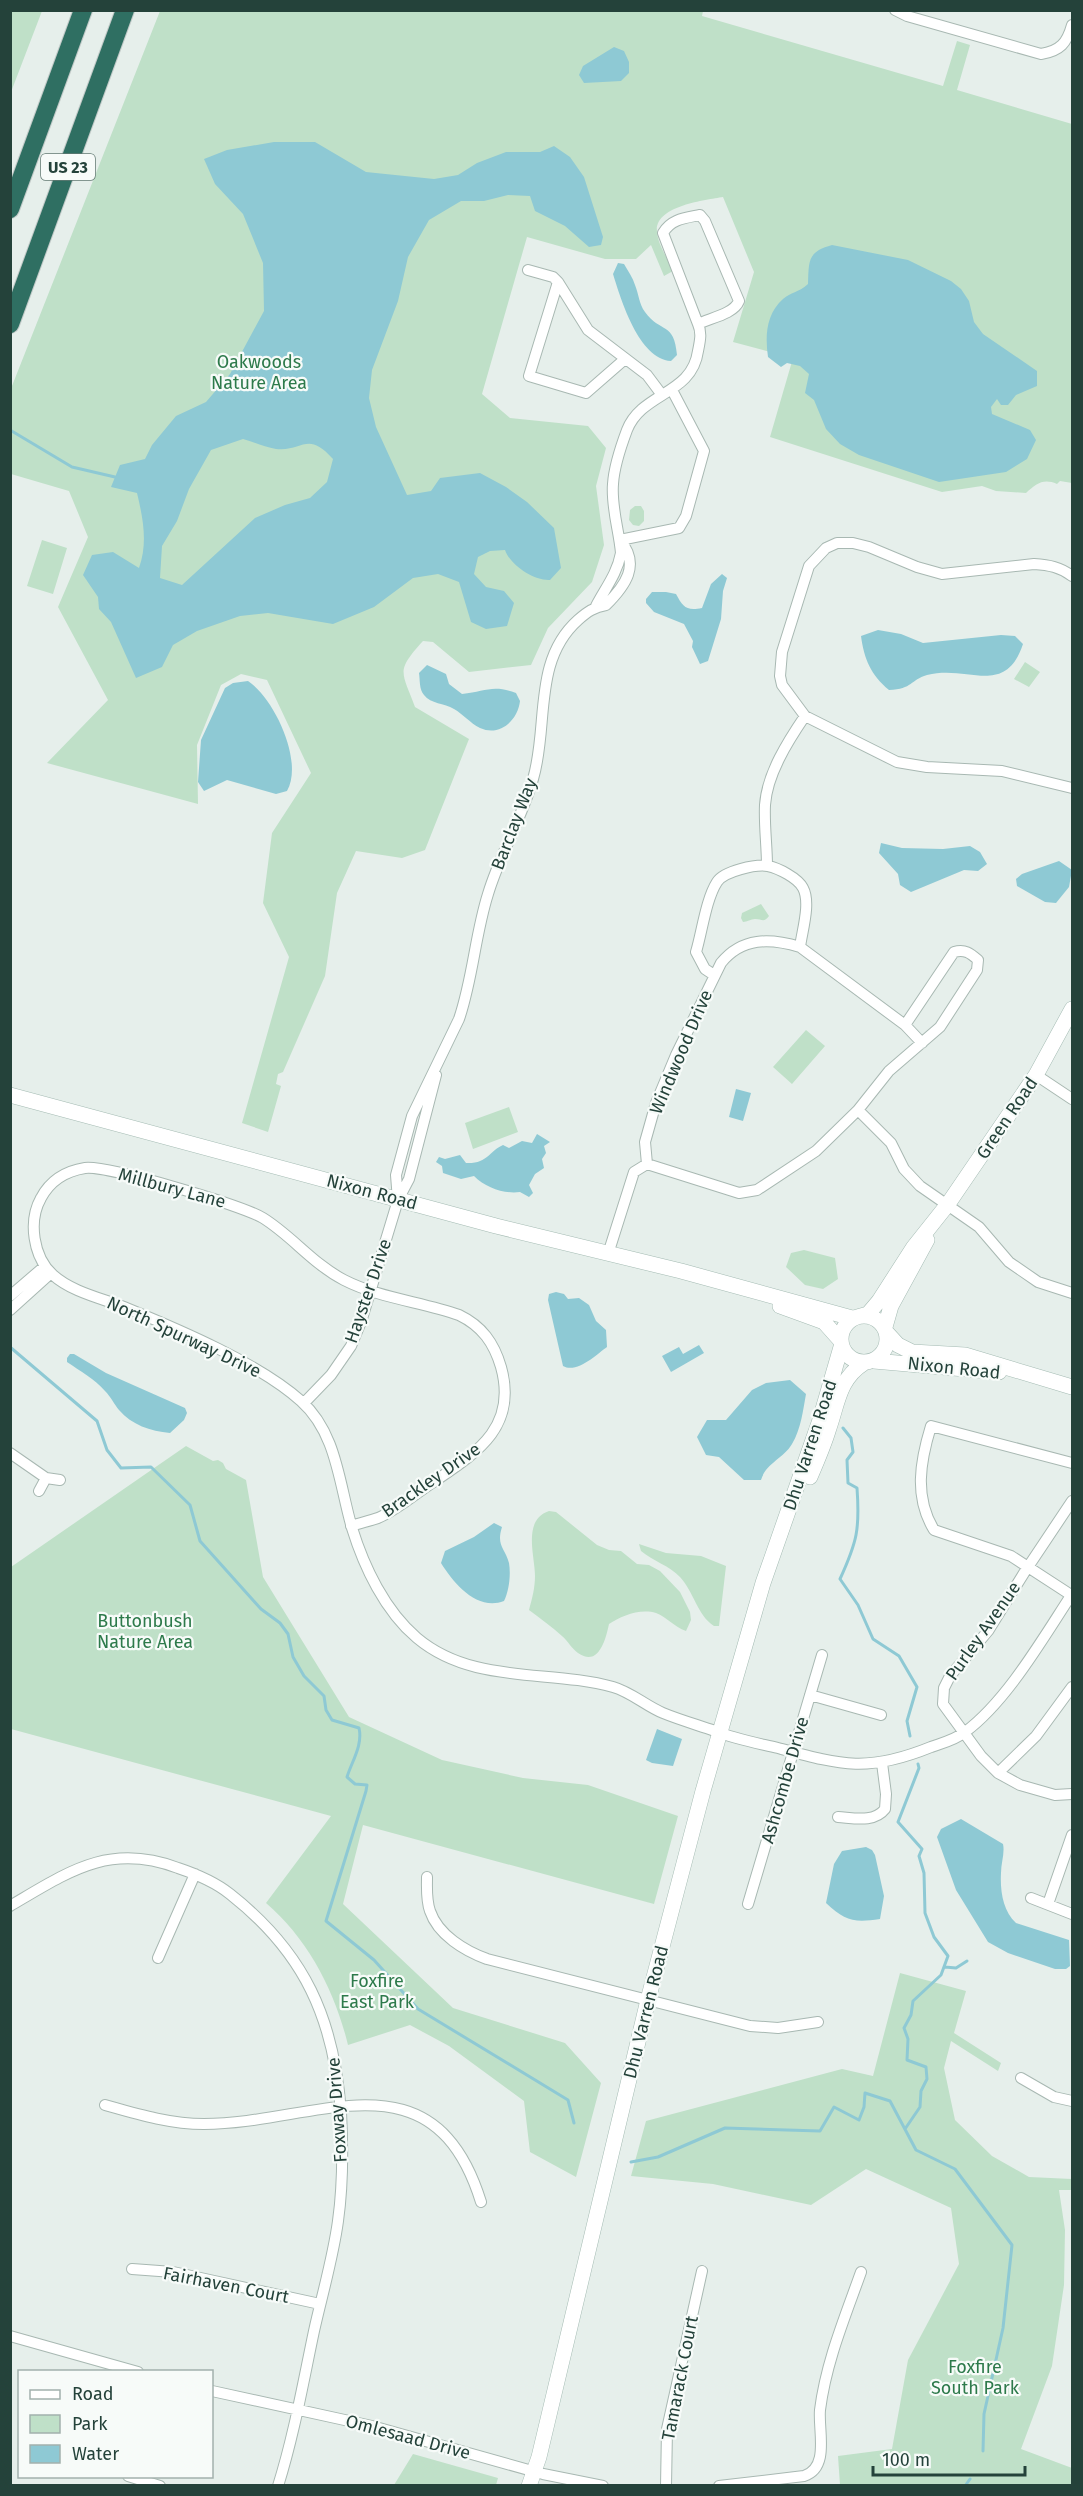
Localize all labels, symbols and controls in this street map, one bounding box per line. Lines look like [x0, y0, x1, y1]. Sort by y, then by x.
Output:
road number: US 23 [41, 154, 95, 180]
park label: Oakwoods Nature Area [211, 351, 307, 394]
street label: Barclay Way [486, 775, 542, 873]
street label: Windwood Drive [645, 987, 717, 1117]
street label: Green Road [972, 1073, 1042, 1163]
street label: Millbury Lane [116, 1163, 228, 1213]
street label: Nixon Road [324, 1169, 420, 1215]
street label: Hayster Drive [340, 1236, 396, 1346]
street label: North Spurway Drive [103, 1292, 265, 1382]
street label: Nixon Road [906, 1352, 1002, 1384]
street label: Dhu Varren Road [778, 1377, 842, 1513]
street label: Brackley Drive [377, 1438, 485, 1522]
street label: Purley Avenue [941, 1577, 1025, 1685]
park label: Buttonbush Nature Area [97, 1610, 193, 1653]
street label: Ashcombe Drive [756, 1714, 814, 1846]
street label: Dhu Varren Road [619, 1943, 673, 2081]
park label: Foxfire East Park [340, 1970, 415, 2013]
street label: Foxway Drive [322, 2057, 352, 2163]
street label: Fairhaven Court [161, 2262, 291, 2308]
street label: Tamarack Court [657, 2313, 703, 2442]
park label: Foxfire South Park [931, 2356, 1020, 2399]
legend [18, 2370, 213, 2478]
text: Road [72, 2383, 114, 2405]
street label: Omlesaad Drive [343, 2410, 473, 2464]
text: Park [72, 2413, 108, 2435]
scale bar [873, 2439, 1024, 2477]
text: Water [72, 2443, 119, 2465]
text: 100 m [882, 2449, 930, 2471]

